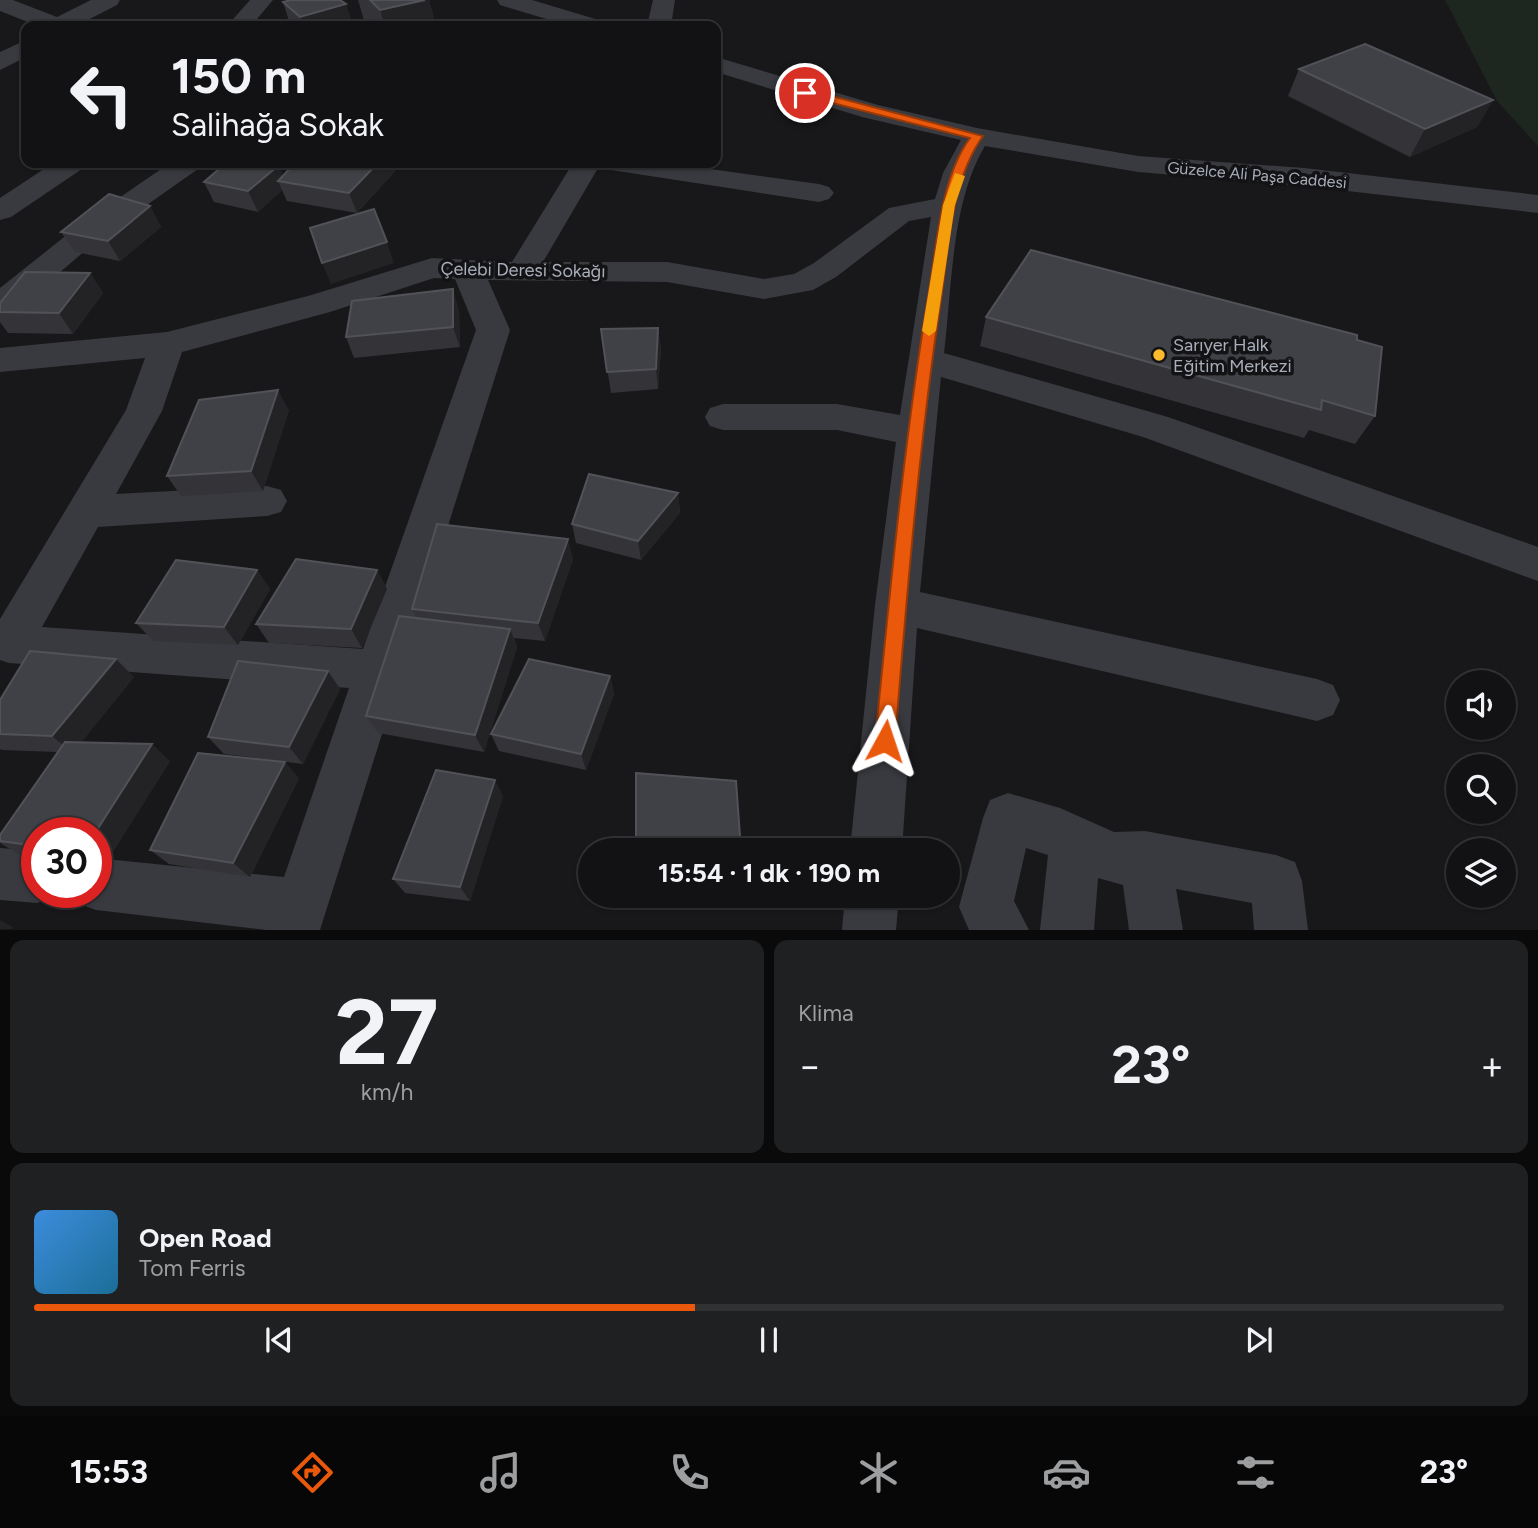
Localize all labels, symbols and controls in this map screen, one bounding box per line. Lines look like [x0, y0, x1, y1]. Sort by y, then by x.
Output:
text: 150 m [171, 46, 306, 105]
icon: left [56, 49, 147, 140]
pin [775, 63, 835, 123]
icon: arrive [786, 74, 824, 112]
text: Salihağa Sokak [171, 106, 384, 144]
street label: Güzelce Ali Paşa Caddesi [1167, 158, 1347, 192]
street label: Çelebi Deresi Sokağı [440, 258, 606, 282]
place label: Sarıyer Halk Eğitim Merkezi [1173, 334, 1292, 377]
marker: Sarıyer Halk Eğitim Merkezi [1151, 347, 1167, 363]
map controls [1446, 670, 1516, 908]
button: sound [1446, 670, 1516, 740]
position arrow [848, 704, 922, 778]
button: search [1446, 754, 1516, 824]
speed limit sign: 30 [21, 817, 112, 908]
button: layers [1446, 838, 1516, 908]
text: 15:54 · 1 dk · 190 m [658, 857, 880, 889]
text: 27 [335, 978, 439, 1087]
text: Klima [798, 999, 854, 1027]
text: 23° [1112, 1034, 1190, 1096]
text: − [798, 1043, 822, 1089]
text: + [1480, 1043, 1504, 1089]
text: km/h [361, 1078, 413, 1106]
text: Open Road [139, 1222, 272, 1254]
text: Tom Ferris [139, 1254, 245, 1282]
icon: previous [260, 1321, 298, 1359]
icon: pause [750, 1321, 788, 1359]
icon: next [1240, 1321, 1278, 1359]
icon: directions [288, 1448, 337, 1497]
icon: music [476, 1448, 525, 1497]
icon: phone [665, 1448, 714, 1497]
icon: climate [854, 1448, 903, 1497]
icon: car [1042, 1448, 1091, 1497]
icon: filters [1231, 1448, 1280, 1497]
text: 15:53 [70, 1453, 148, 1491]
text: 23° [1420, 1453, 1468, 1491]

